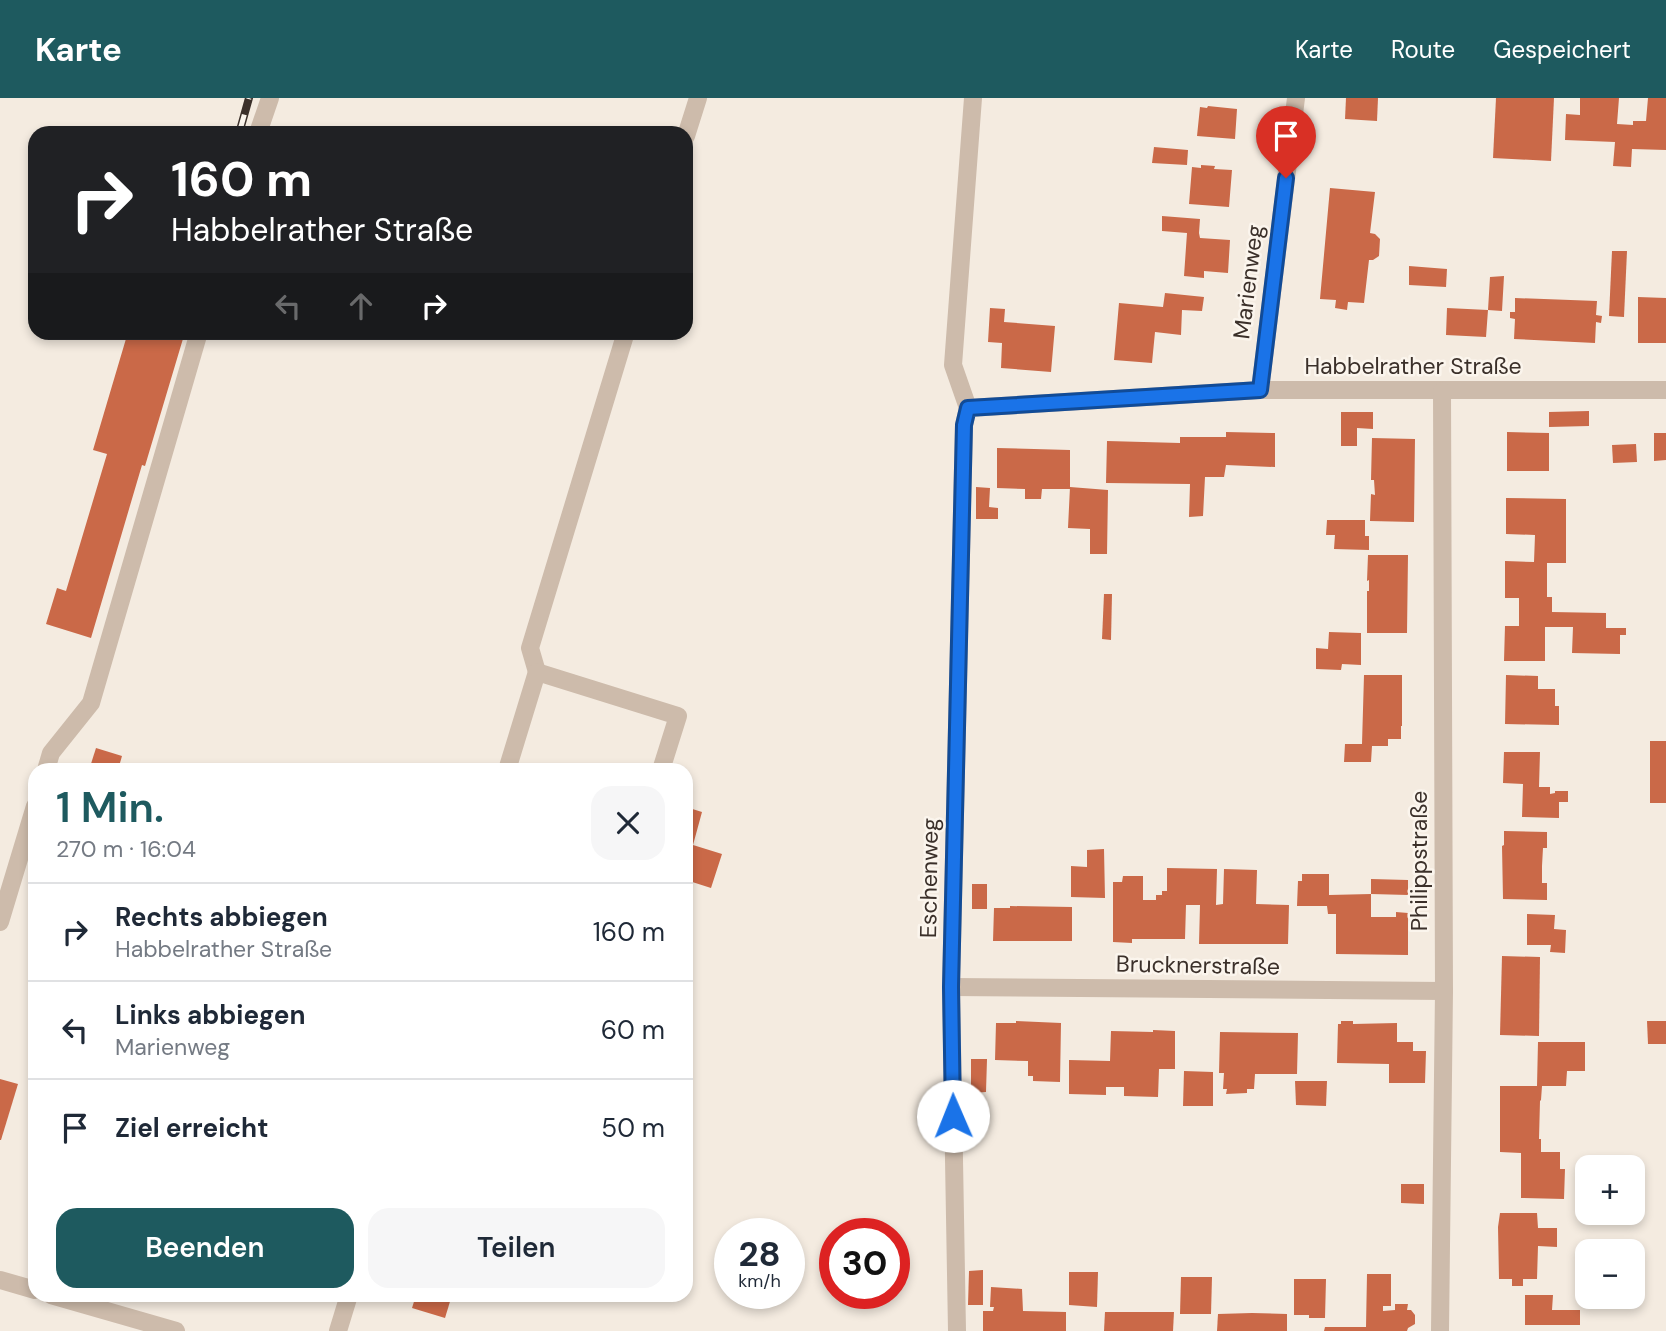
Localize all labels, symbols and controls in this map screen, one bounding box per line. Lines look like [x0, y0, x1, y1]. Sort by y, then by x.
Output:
text: Karte [35, 28, 122, 71]
text: Karte [1295, 34, 1353, 65]
text: Route [1391, 34, 1455, 65]
text: Gespeichert [1493, 34, 1631, 65]
pin [1256, 106, 1316, 178]
icon: arrive [1267, 117, 1305, 155]
text: 160 m [171, 147, 312, 211]
icon: right [56, 154, 147, 245]
text: Habbelrather Straße [171, 209, 473, 251]
street label: Marienweg [1226, 223, 1270, 341]
icon: left [269, 287, 307, 325]
icon: ahead [342, 287, 380, 325]
icon: right [415, 287, 453, 325]
street label: Habbelrather Straße [1304, 351, 1522, 381]
text: 1 Min. [56, 780, 164, 835]
button: close [591, 786, 665, 860]
street label: Philippstraße [1404, 791, 1434, 931]
street label: Eschenweg [913, 818, 945, 938]
text: 270 m · 16:04 [56, 834, 196, 864]
text: Rechts abbiegen [115, 900, 328, 934]
icon: right [56, 913, 94, 951]
text: 160 m [593, 915, 665, 949]
text: Habbelrather Straße [115, 934, 332, 964]
street label: Brucknerstraße [1116, 949, 1280, 981]
text: Links abbiegen [115, 998, 305, 1032]
icon: left [56, 1011, 94, 1049]
text: 60 m [601, 1013, 665, 1047]
text: Marienweg [115, 1032, 230, 1062]
position arrow [916, 1079, 990, 1153]
icon: arrive [56, 1109, 94, 1147]
text: Ziel erreicht [115, 1111, 268, 1145]
text: 50 m [601, 1111, 665, 1145]
map controls [1575, 1155, 1645, 1309]
button: + [1575, 1155, 1645, 1225]
button: Beenden [56, 1208, 354, 1288]
button: Teilen [368, 1208, 665, 1288]
speed limit sign: 30 [819, 1218, 910, 1309]
text: 28 [738, 1231, 781, 1277]
button: − [1575, 1239, 1645, 1309]
text: km/h [738, 1269, 781, 1293]

